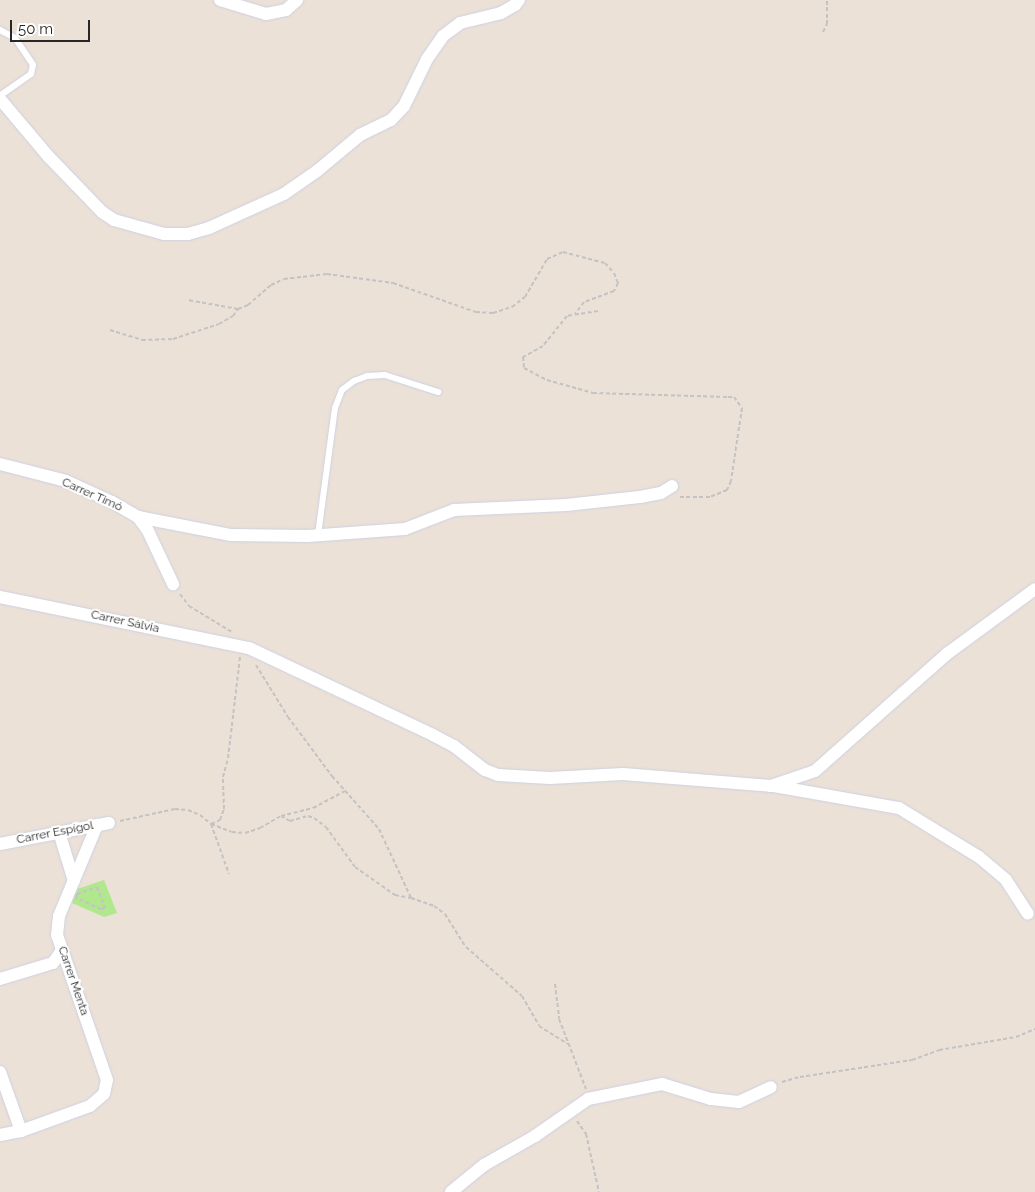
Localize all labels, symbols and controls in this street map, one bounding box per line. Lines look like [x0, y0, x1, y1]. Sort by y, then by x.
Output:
scale bar [12, 10, 92, 42]
text: 50 m [18, 20, 53, 38]
street label: Carrer Timó [59, 475, 125, 515]
street label: Carrer Sàlvia [89, 608, 161, 636]
street label: Carrer Espígol [15, 818, 95, 848]
street label: Carrer Menta [54, 944, 92, 1018]

